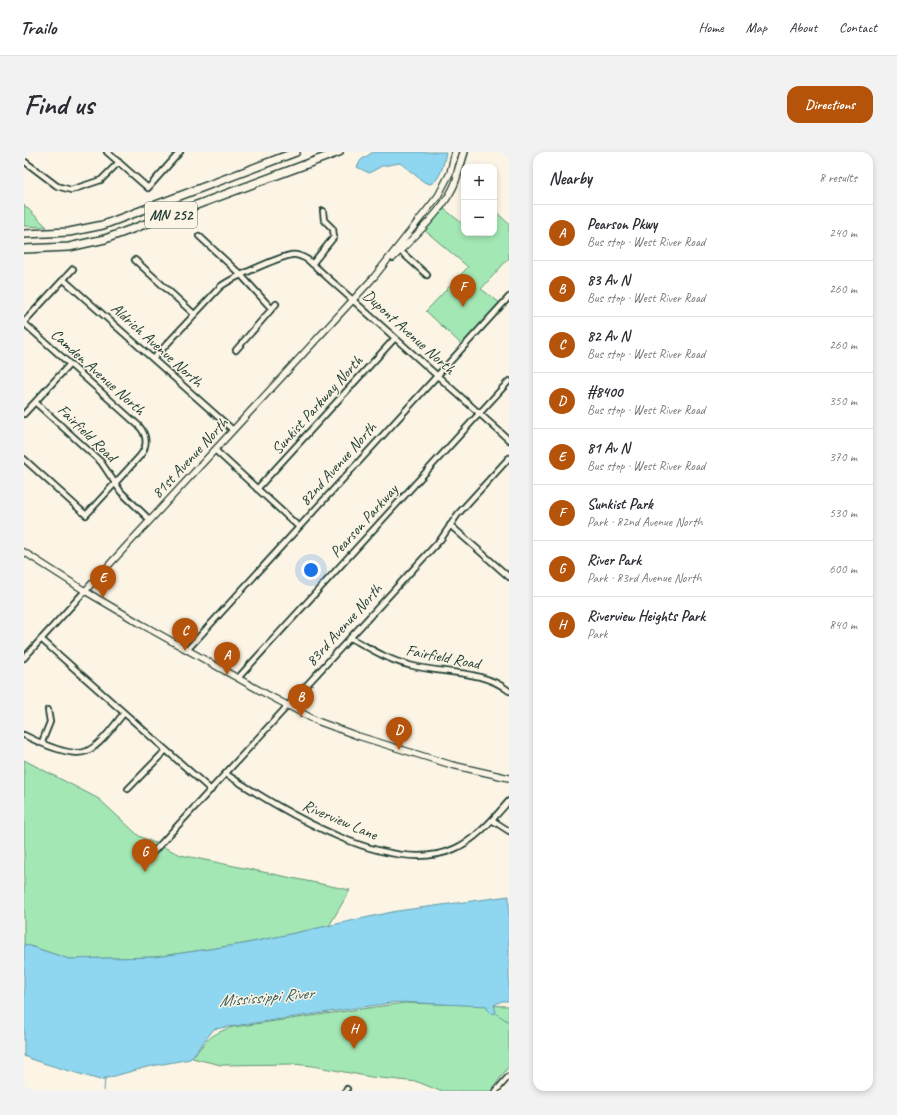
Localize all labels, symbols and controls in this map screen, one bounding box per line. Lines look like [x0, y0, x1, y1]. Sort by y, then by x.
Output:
text: Trailo [20, 16, 56, 40]
text: Home [698, 19, 724, 36]
text: Map [746, 19, 767, 36]
text: About [789, 19, 817, 36]
text: Contact [839, 19, 877, 36]
button: Directions [787, 86, 873, 123]
text: Find us [24, 87, 94, 122]
map controls [461, 164, 497, 236]
button: + [461, 164, 497, 200]
text: Nearby [549, 168, 592, 189]
text: 8 results [819, 170, 857, 186]
button: − [461, 200, 497, 236]
road number: MN 252 [145, 202, 197, 228]
text: Pearson Pkwy [587, 215, 657, 234]
text: A [559, 225, 565, 241]
text: 240 m [829, 225, 857, 241]
text: Bus stop · West River Road [587, 234, 705, 250]
text: 83 Av N [587, 271, 630, 290]
pin: F [450, 274, 476, 307]
text: B [559, 281, 565, 297]
text: 260 m [829, 281, 857, 297]
street label: Dupont Avenue North [359, 285, 460, 379]
text: Bus stop · West River Road [587, 290, 705, 306]
street label: Aldrich Avenue North [107, 298, 208, 393]
street label: Camden Avenue North [47, 324, 150, 420]
text: 82 Av N [587, 327, 630, 346]
text: C [559, 337, 565, 353]
text: 260 m [829, 337, 857, 353]
text: Bus stop · West River Road [587, 346, 705, 362]
street label: Sunkist Parkway North [267, 351, 367, 459]
text: #8400 [587, 383, 622, 402]
text: D [558, 393, 566, 409]
text: 350 m [829, 393, 857, 409]
street label: Fairfield Road [53, 400, 123, 468]
text: Bus stop · West River Road [587, 402, 705, 418]
street label: 81st Avenue North [147, 412, 234, 503]
street label: 82nd Avenue North [295, 417, 382, 510]
text: 81 Av N [587, 439, 630, 458]
text: E [559, 449, 565, 465]
text: 370 m [829, 449, 857, 465]
text: Bus stop · West River Road [587, 458, 705, 474]
street label: Pearson Parkway [326, 479, 403, 562]
text: Sunkist Park [587, 495, 653, 514]
text: F [559, 505, 565, 521]
text: 530 m [829, 505, 857, 521]
text: Park · 82nd Avenue North [587, 514, 703, 530]
text: River Park [587, 551, 641, 570]
your location [301, 560, 321, 580]
text: G [559, 561, 565, 577]
text: 600 m [829, 561, 857, 577]
pin: E [90, 565, 116, 598]
text: Park · 83rd Avenue North [587, 570, 701, 586]
street label: 83rd Avenue North [302, 578, 388, 671]
text: Riverview Heights Park [587, 607, 705, 626]
text: H [558, 617, 566, 633]
text: 840 m [829, 617, 857, 633]
pin: C [172, 618, 198, 651]
text: Park [587, 626, 608, 642]
street label: Fairfield Road [404, 640, 484, 674]
pin: A [214, 642, 240, 675]
pin: B [288, 684, 314, 717]
pin: D [386, 717, 412, 750]
street label: Riverview Lane [300, 795, 382, 845]
pin: G [132, 839, 158, 872]
water label: Mississippi River [218, 982, 317, 1012]
pin: H [341, 1016, 367, 1049]

